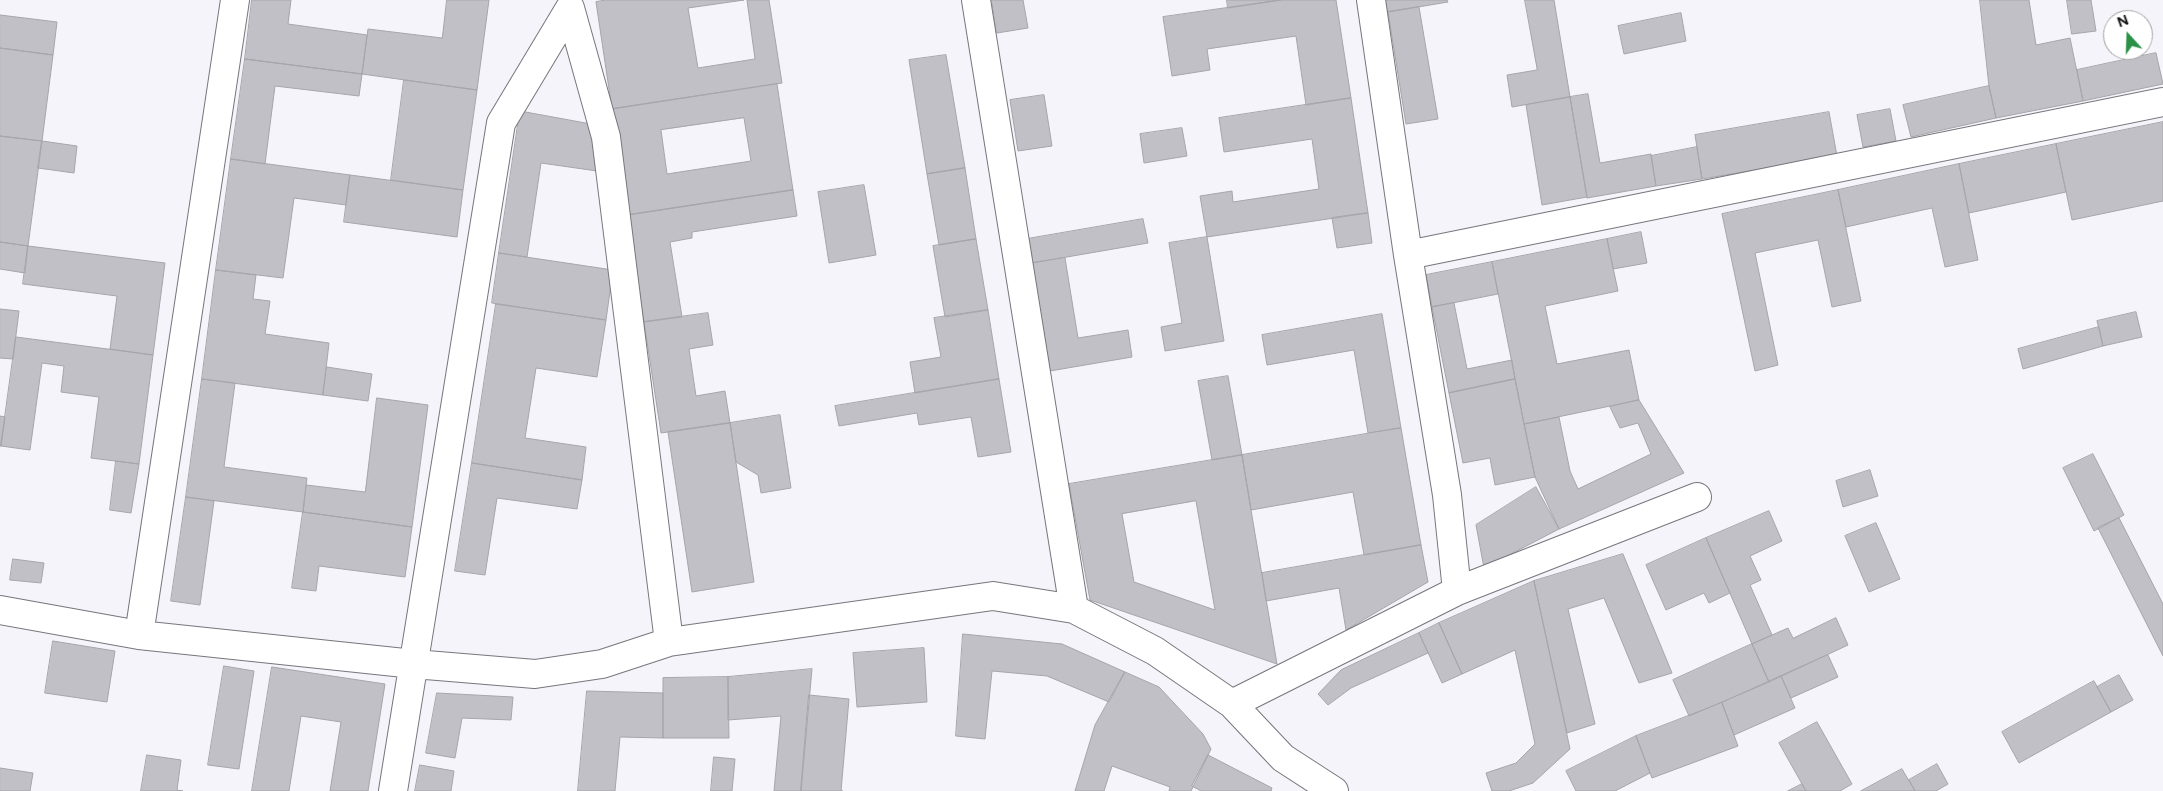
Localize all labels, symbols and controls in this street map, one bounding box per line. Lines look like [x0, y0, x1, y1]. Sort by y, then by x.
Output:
north arrow [2103, 10, 2153, 60]
text: N [2115, 12, 2131, 31]

